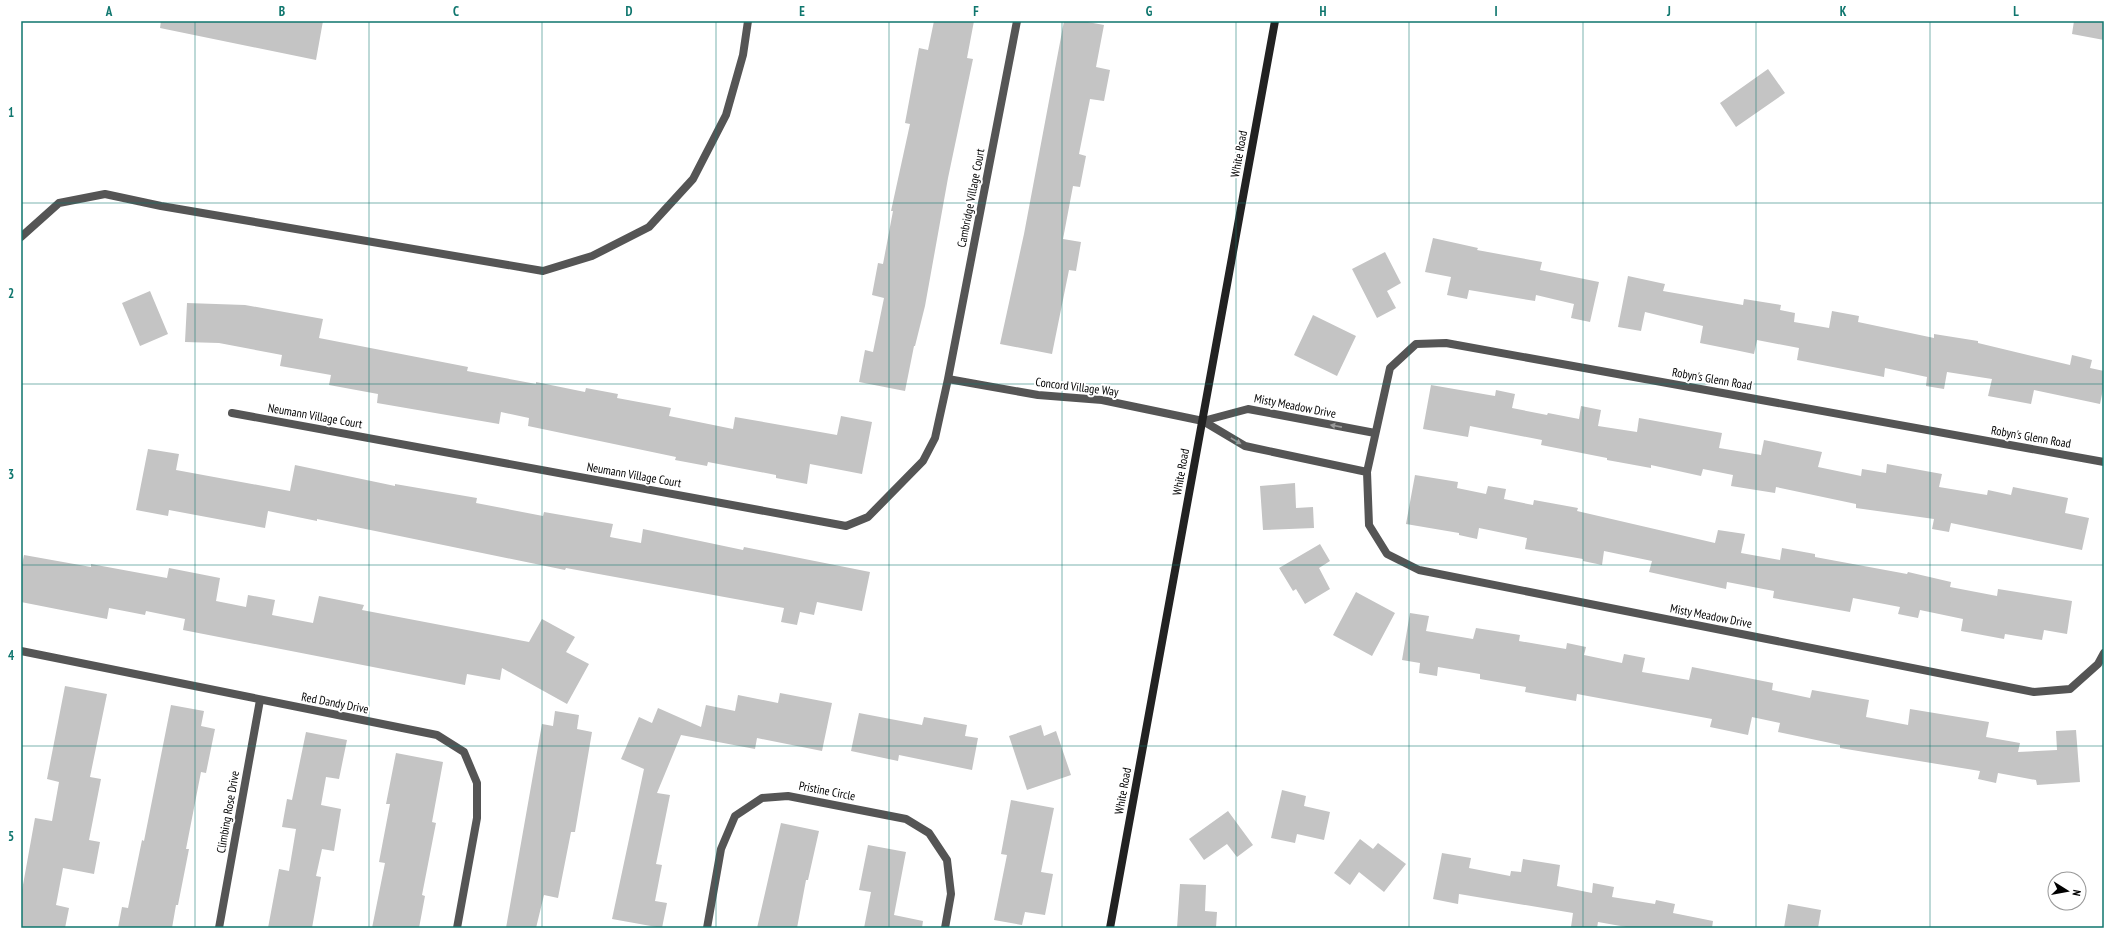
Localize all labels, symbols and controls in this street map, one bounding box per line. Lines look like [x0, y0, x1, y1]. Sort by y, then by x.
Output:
text: A [105, 3, 113, 20]
text: B [279, 3, 285, 20]
text: C [453, 3, 459, 20]
text: D [626, 3, 633, 20]
text: E [799, 3, 805, 20]
text: F [973, 3, 979, 20]
text: G [1146, 3, 1153, 20]
text: H [1320, 3, 1327, 20]
text: I [1494, 3, 1498, 20]
text: J [1666, 3, 1671, 20]
text: K [1840, 3, 1847, 20]
text: L [2013, 3, 2019, 20]
text: 1 [8, 104, 14, 121]
street label: White Road [1227, 129, 1250, 178]
street label: Cambridge Village Court [954, 147, 988, 249]
text: 2 [8, 285, 14, 302]
street label: Robyn's Glenn Road [1671, 364, 1753, 393]
street label: Concord Village Way [1035, 374, 1120, 399]
street label: Misty Meadow Drive [1253, 390, 1337, 421]
street label: Neumann Village Court [267, 400, 364, 431]
street label: Robyn's Glenn Road [1990, 422, 2072, 451]
one-way arrow [1330, 423, 1343, 429]
one-way arrow [1230, 437, 1242, 444]
street label: White Road [1169, 447, 1192, 496]
street label: Neumann Village Court [586, 459, 683, 490]
text: 3 [8, 466, 14, 483]
street label: Misty Meadow Drive [1669, 600, 1753, 631]
text: 4 [8, 647, 15, 664]
street label: Red Dandy Drive [300, 689, 370, 716]
street label: White Road [1111, 766, 1134, 815]
street label: Climbing Rose Drive [213, 770, 242, 854]
street label: Pristine Circle [798, 778, 857, 803]
text: 5 [8, 828, 14, 845]
north arrow [2047, 871, 2087, 911]
text: N [2069, 889, 2084, 897]

